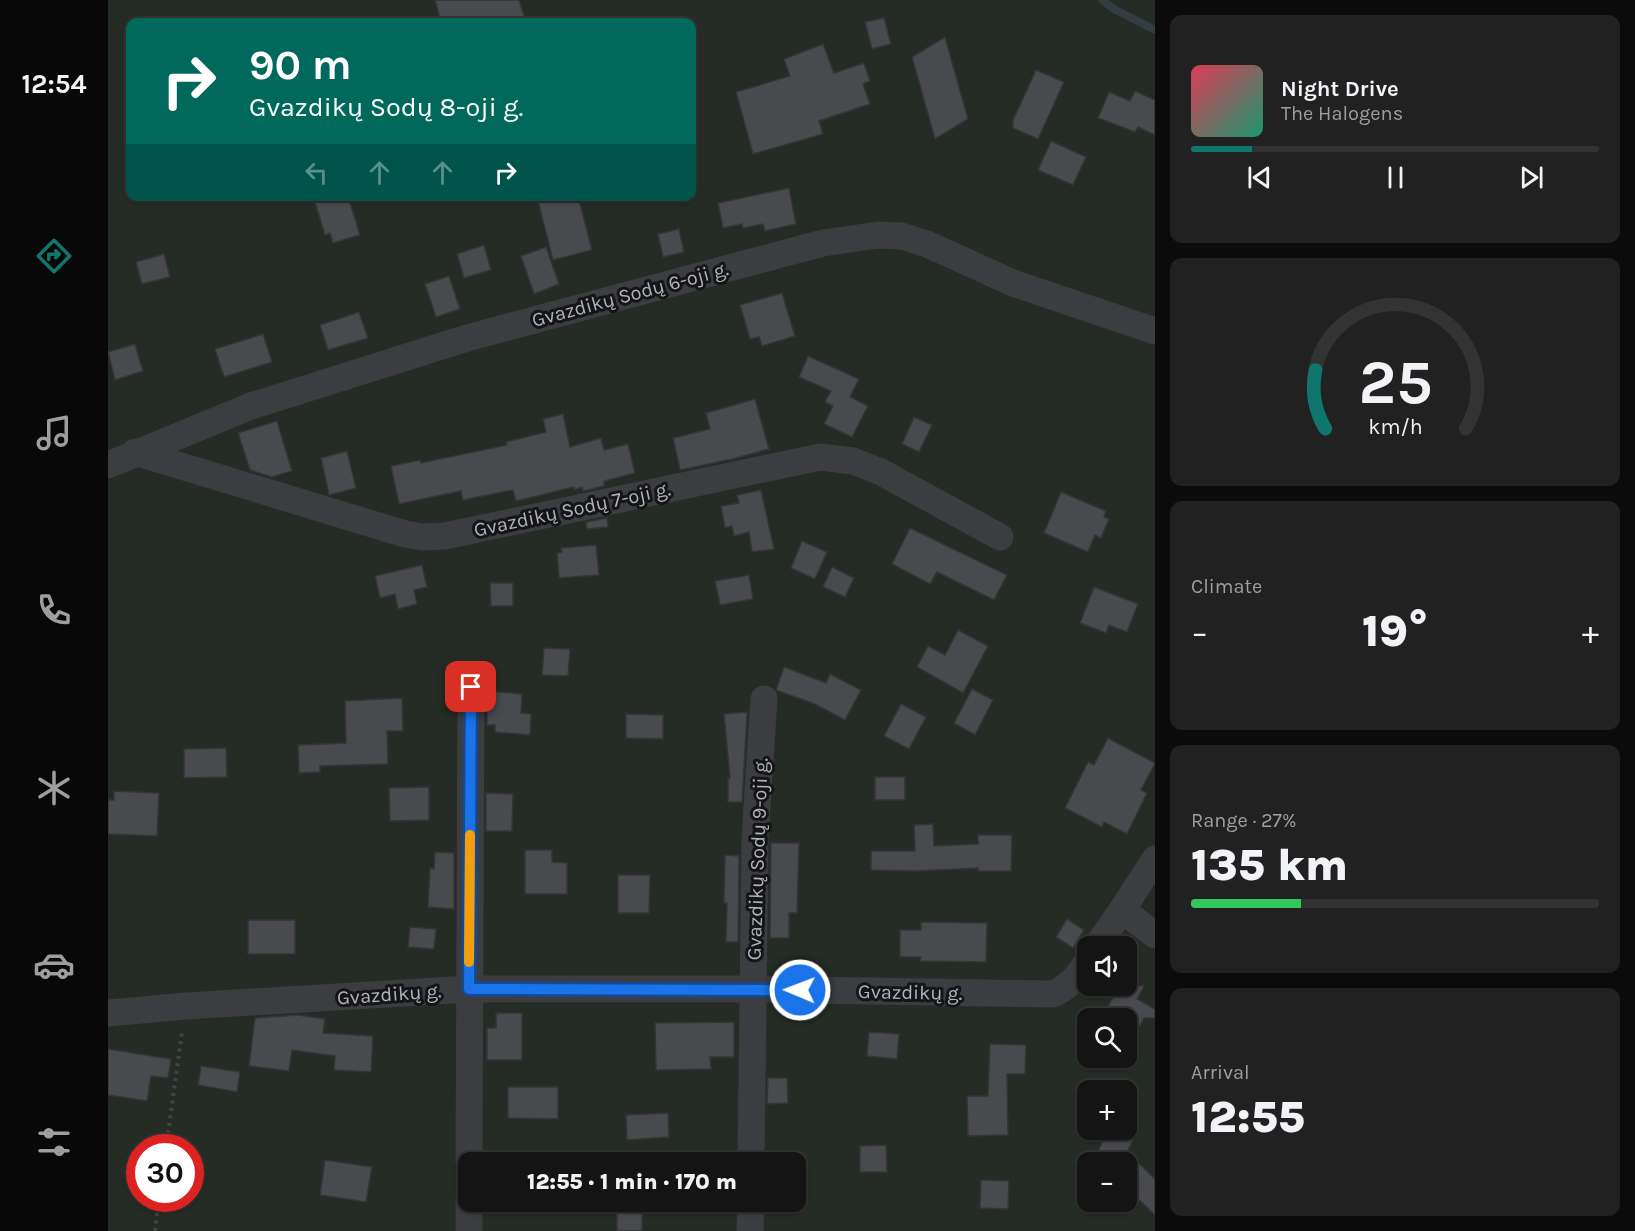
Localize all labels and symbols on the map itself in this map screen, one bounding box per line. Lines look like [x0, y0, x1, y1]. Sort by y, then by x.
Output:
street label: Gvazdikų Sodų 6-oji g. [529, 257, 731, 332]
street label: Gvazdikų Sodų 7-oji g. [472, 477, 672, 542]
pin [445, 661, 496, 712]
street label: Gvazdikų Sodų 9-oji g. [742, 757, 773, 961]
position arrow [768, 958, 832, 1022]
street label: Gvazdikų g. [336, 979, 442, 1010]
street label: Gvazdikų g. [858, 980, 962, 1005]
speed limit sign: 30 [126, 1134, 204, 1212]

